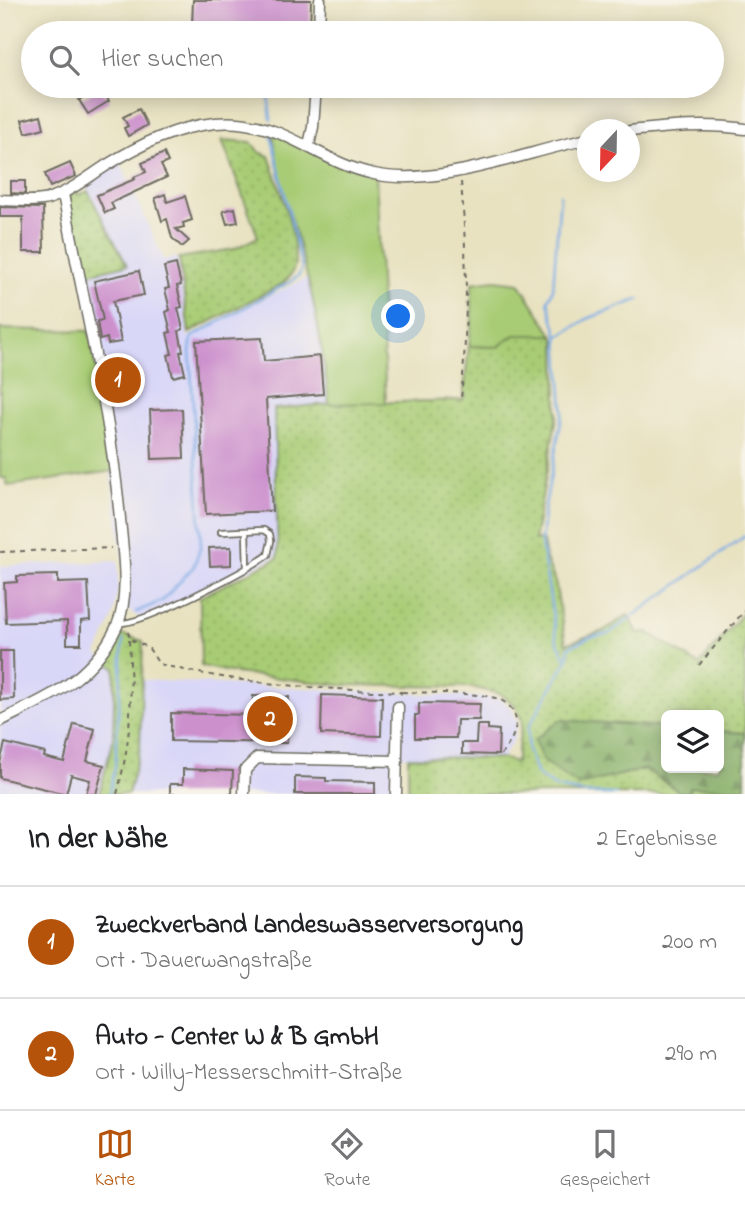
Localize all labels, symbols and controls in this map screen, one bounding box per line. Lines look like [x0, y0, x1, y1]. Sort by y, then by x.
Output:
search box [21, 21, 724, 98]
icon: search [45, 41, 83, 79]
text: Hier suchen [101, 41, 223, 79]
north arrow [577, 119, 640, 182]
your location [381, 299, 415, 333]
pin: 1 [95, 354, 141, 406]
pin: 2 [247, 693, 293, 745]
map controls [661, 710, 724, 773]
button: layers [661, 710, 724, 773]
text: In der Nähe [28, 818, 168, 862]
text: 2 Ergebnisse [597, 823, 717, 856]
text: Zweckverband Landeswasserversorgung [95, 907, 523, 945]
text: 1 [47, 926, 55, 959]
text: 200 m [662, 926, 717, 959]
text: Ort · Dauerwangstraße [95, 945, 312, 978]
text: Auto - Center W & B GmbH [95, 1019, 379, 1057]
text: 2 [45, 1038, 57, 1071]
text: 290 m [665, 1038, 717, 1071]
text: Ort · Willy-Messerschmitt-Straße [95, 1057, 402, 1090]
tab: Karte [95, 1125, 135, 1194]
tab: Route [324, 1125, 370, 1194]
tab: Gespeichert [560, 1125, 650, 1194]

